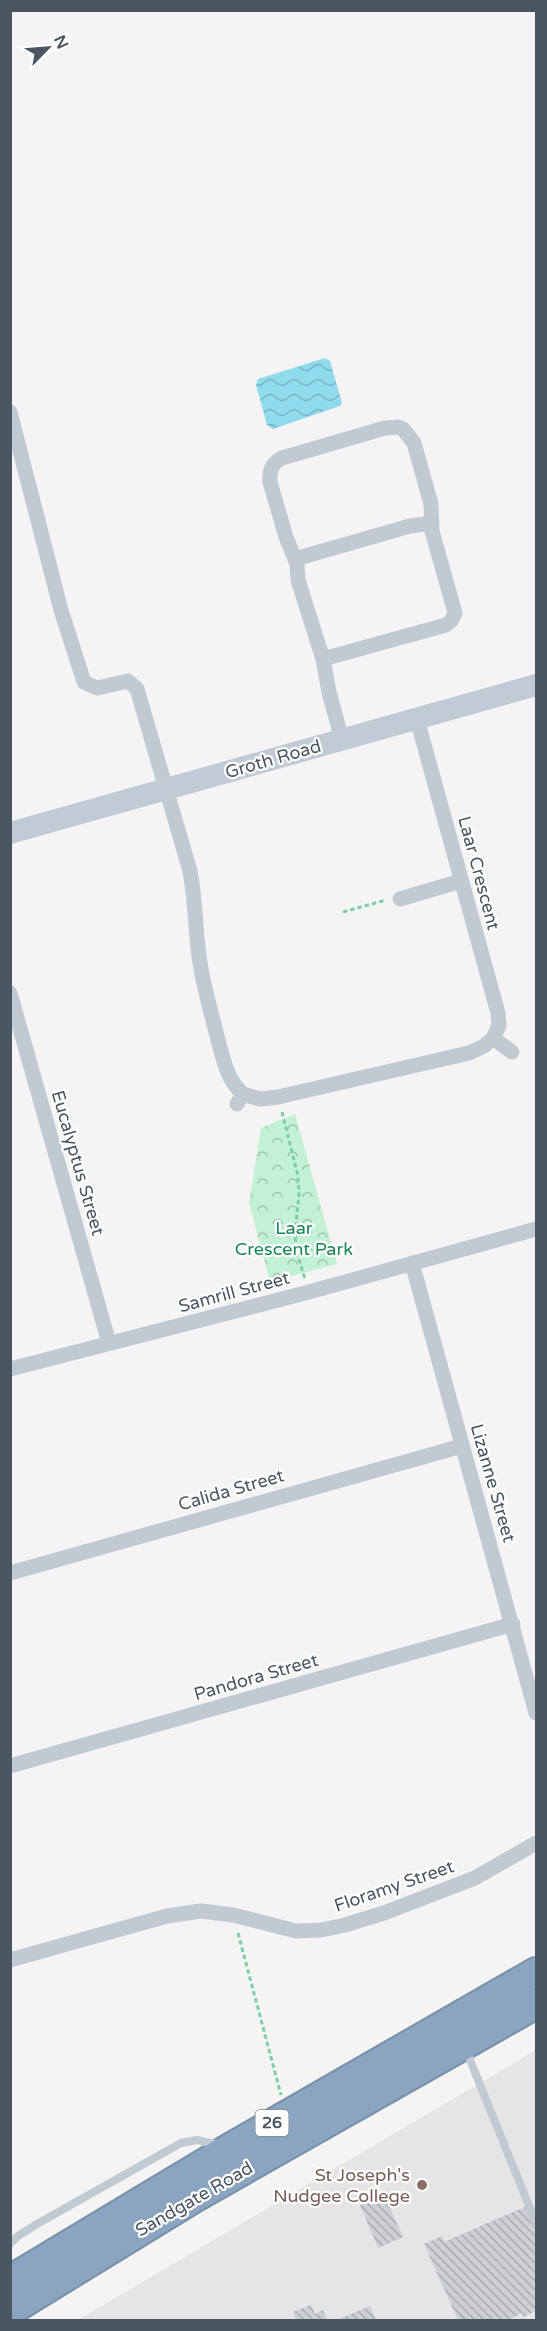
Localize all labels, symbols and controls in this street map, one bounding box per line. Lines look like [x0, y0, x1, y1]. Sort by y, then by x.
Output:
north arrow [18, 18, 78, 78]
text: N [49, 32, 72, 52]
street label: Groth Road [222, 735, 324, 783]
street label: Laar Crescent [453, 813, 505, 933]
street label: Eucalyptus Street [47, 1088, 109, 1238]
park label: Laar Crescent Park [235, 1217, 353, 1260]
street label: Samrill Street [176, 1267, 292, 1317]
street label: Lizanne Street [466, 1421, 520, 1545]
street label: Calida Street [175, 1464, 287, 1516]
street label: Pandora Street [191, 1649, 321, 1705]
street label: Floramy Street [331, 1855, 457, 1917]
road number: 26 [256, 2110, 288, 2136]
street label: Sandgate Road [131, 2157, 257, 2241]
place label: St Joseph's Nudgee College [273, 2164, 410, 2207]
marker: St Joseph's Nudgee College [415, 2178, 429, 2192]

